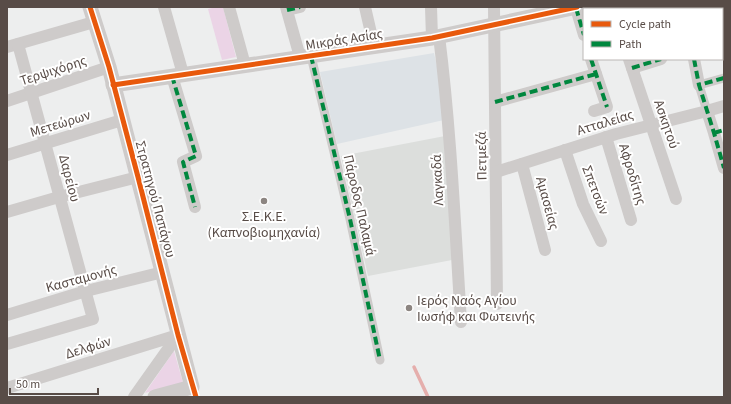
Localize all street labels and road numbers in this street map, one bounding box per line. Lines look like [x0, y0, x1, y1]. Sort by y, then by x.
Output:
street label: Μικράς Ασίας [304, 24, 384, 56]
street label: Τερψιχόρης [17, 51, 89, 91]
street label: Ασκητού [648, 97, 684, 151]
street label: Μετεώρων [28, 105, 93, 143]
street label: Ατταλείας [575, 105, 636, 141]
street label: Πετμεζά [472, 131, 492, 181]
street label: Στρατηγού Παπάγου [130, 139, 180, 260]
street label: Αφροδίτης [613, 141, 651, 207]
street label: Δαρείου [53, 152, 85, 204]
street label: Πάροδος Παλαμά [338, 153, 380, 258]
street label: Λαγκαδά [427, 154, 449, 206]
street label: Σπετσών [577, 163, 614, 218]
street label: Αμασείας [530, 174, 564, 232]
street label: Κασταμονής [44, 260, 119, 298]
street label: Δελφών [63, 331, 114, 364]

